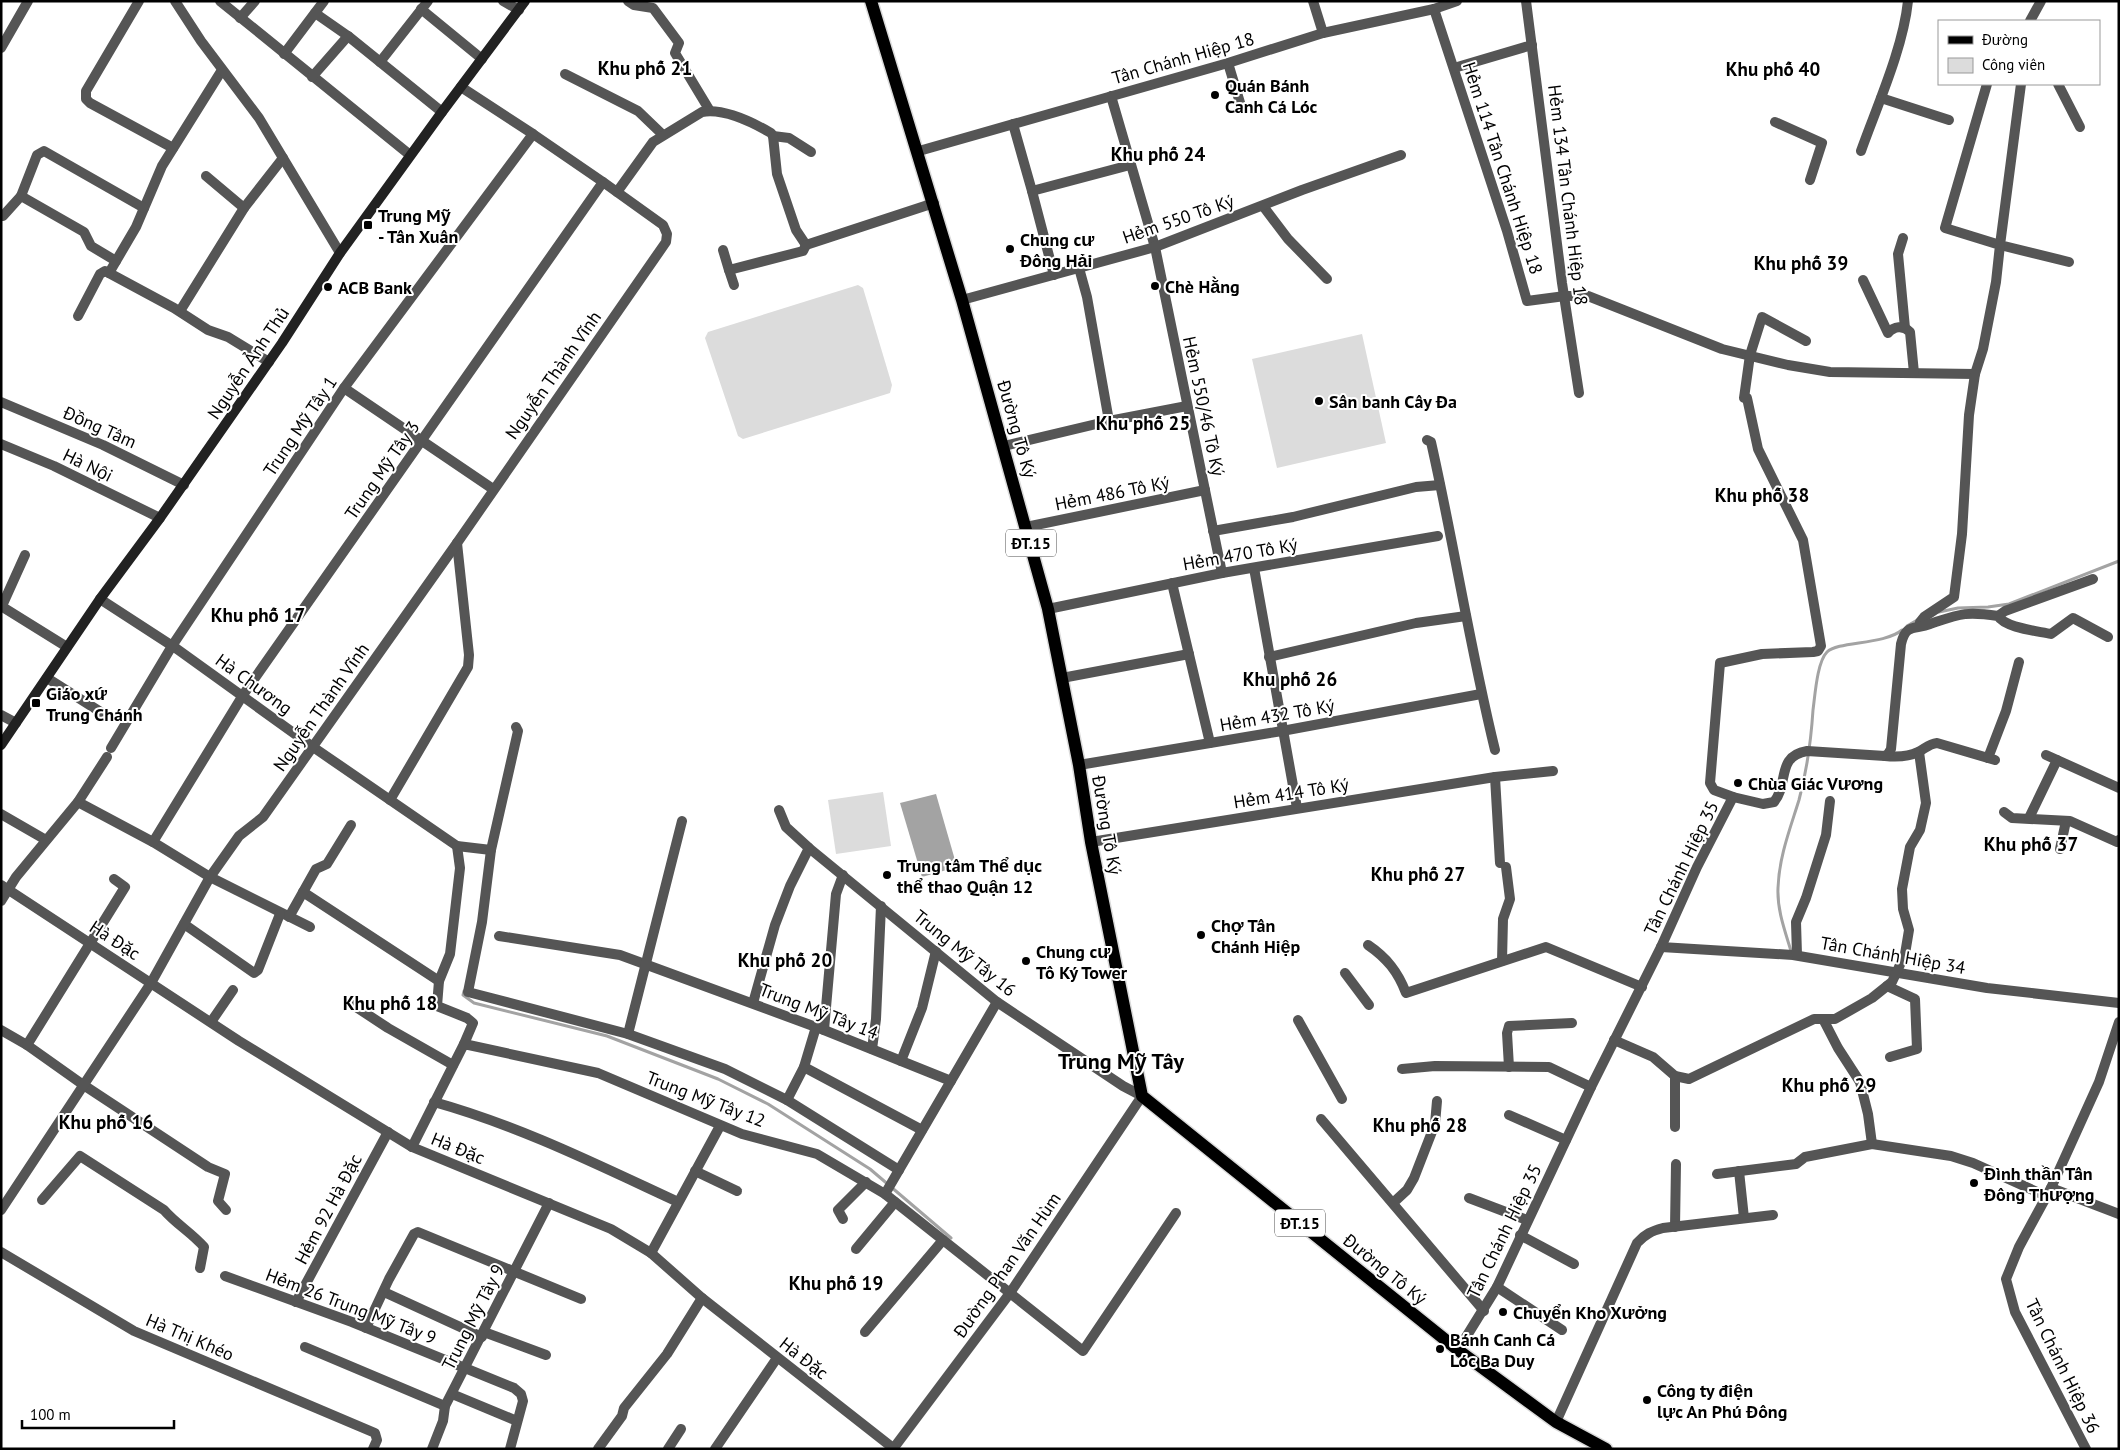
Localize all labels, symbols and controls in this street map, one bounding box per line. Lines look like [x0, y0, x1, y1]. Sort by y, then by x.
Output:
legend [1938, 20, 2100, 85]
street label: Tân Chánh Hiệp 18 [1109, 27, 1257, 89]
text: Đường [1981, 30, 2028, 49]
text: Công viên [1982, 55, 2045, 74]
district label: Khu phố 21 [598, 56, 692, 80]
district label: Khu phố 40 [1726, 57, 1820, 81]
street label: Hẻm 114 Tân Chánh Hiệp 18 [1458, 59, 1548, 277]
place label: Quán Bánh Canh Cá Lóc [1225, 74, 1318, 118]
street label: Hẻm 134 Tân Chánh Hiệp 18 [1543, 83, 1593, 307]
marker: Quán Bánh Canh Cá Lóc [1209, 89, 1221, 101]
district label: Khu phố 24 [1111, 142, 1205, 166]
street label: Hẻm 550 Tô Ký [1119, 189, 1237, 249]
place label: Trung Mỹ - Tân Xuân [378, 204, 458, 248]
marker: Trung Mỹ - Tân Xuân [362, 219, 374, 231]
place label: Chung cư Đông Hải [1019, 228, 1095, 272]
marker: Chung cư Đông Hải [1004, 243, 1016, 255]
district label: Khu phố 39 [1754, 251, 1848, 275]
place label: Chè Hằng [1165, 275, 1240, 298]
place label: ACB Bank [338, 276, 412, 299]
marker: Chè Hằng [1149, 280, 1161, 292]
marker: ACB Bank [322, 281, 334, 293]
street label: Nguyễn Ảnh Thủ [202, 303, 294, 423]
street label: Nguyễn Thành Vĩnh [500, 306, 606, 444]
street label: Hẻm 550/46 Tô Ký [1178, 334, 1230, 479]
street label: Trung Mỹ Tây 1 [258, 372, 342, 480]
street label: Đường Tô Ký [992, 377, 1042, 481]
place label: Sân banh Cây Đa [1329, 390, 1457, 413]
marker: Sân banh Cây Đa [1313, 395, 1325, 407]
street label: Đồng Tâm [59, 400, 140, 453]
district label: Khu phố 25 [1096, 411, 1190, 435]
street label: Trung Mỹ Tây 3 [339, 416, 425, 524]
street label: Hà Nội [59, 443, 117, 487]
street label: Hẻm 486 Tô Ký [1053, 471, 1172, 515]
district label: Khu phố 38 [1715, 483, 1809, 507]
road number: ĐT.15 [1006, 530, 1056, 556]
street label: Hẻm 470 Tô Ký [1181, 532, 1300, 575]
district label: Khu phố 17 [211, 603, 305, 627]
street label: Nguyễn Thành Vĩnh [268, 638, 374, 776]
street label: Hà Chương [211, 648, 297, 720]
district label: Khu phố 26 [1243, 667, 1337, 691]
place label: Giáo xứ Trung Chánh [46, 682, 143, 726]
street label: Hẻm 432 Tô Ký [1218, 693, 1337, 736]
marker: Giáo xứ Trung Chánh [30, 697, 42, 709]
street label: Hẻm 414 Tô Ký [1232, 772, 1351, 813]
place label: Chùa Giác Vương [1748, 772, 1883, 795]
street label: Đường Tô Ký [1087, 773, 1127, 877]
marker: Chùa Giác Vương [1732, 777, 1744, 789]
street label: Tân Chánh Hiệp 35 [1638, 797, 1724, 939]
district label: Khu phố 37 [1984, 832, 2078, 856]
place label: Trung tâm Thể dục thể thao Quận 12 [897, 854, 1042, 898]
district label: Khu phố 27 [1371, 862, 1465, 886]
marker: Trung tâm Thể dục thể thao Quận 12 [881, 869, 893, 881]
street label: Trung Mỹ Tây 16 [909, 905, 1021, 1001]
place label: Chợ Tân Chánh Hiệp [1211, 914, 1301, 958]
street label: Hà Đặc [85, 915, 145, 965]
marker: Chợ Tân Chánh Hiệp [1195, 929, 1207, 941]
street label: Tân Chánh Hiệp 34 [1819, 931, 1967, 979]
place label: Chung cư Tô Ký Tower [1036, 940, 1128, 984]
district label: Khu phố 20 [738, 948, 832, 972]
marker: Chung cư Tô Ký Tower [1020, 955, 1032, 967]
street label: Trung Mỹ Tây 14 [756, 978, 882, 1044]
district label: Khu phố 18 [343, 991, 437, 1015]
district label: Trung Mỹ Tây [1058, 1047, 1185, 1075]
street label: Trung Mỹ Tây 12 [643, 1066, 769, 1132]
district label: Khu phố 29 [1782, 1073, 1876, 1097]
district label: Khu phố 16 [59, 1110, 153, 1134]
district label: Khu phố 28 [1373, 1113, 1467, 1137]
street label: Hà Đặc [428, 1127, 488, 1169]
street label: Hẻm 92 Hà Đặc [289, 1150, 367, 1268]
street label: Tân Chánh Hiệp 35 [1461, 1160, 1547, 1302]
place label: Đình thần Tân Đông Thượng [1983, 1162, 2094, 1206]
marker: Đình thần Tân Đông Thượng [1968, 1177, 1980, 1189]
street label: Đường Phan Văn Hùm [948, 1188, 1066, 1343]
road number: ĐT.15 [1275, 1210, 1325, 1236]
street label: Đường Tô Ký [1338, 1228, 1432, 1310]
street label: Trung Mỹ Tây 9 [437, 1260, 509, 1374]
street label: Hẻm 26 Trung Mỹ Tây 9 [262, 1263, 440, 1349]
district label: Khu phố 19 [789, 1271, 883, 1295]
street label: Tân Chánh Hiệp 36 [2020, 1295, 2106, 1437]
place label: Chuyển Kho Xưởng [1513, 1301, 1667, 1324]
marker: Chuyển Kho Xưởng [1497, 1306, 1509, 1318]
street label: Hà Thị Khéo [143, 1308, 237, 1366]
place label: Bánh Canh Cá Lóc Ba Duy [1450, 1328, 1555, 1372]
street label: Hà Đặc [775, 1332, 833, 1384]
marker: Bánh Canh Cá Lóc Ba Duy [1434, 1343, 1446, 1355]
place label: Công ty điện lực An Phú Đông [1657, 1379, 1787, 1423]
marker: Công ty điện lực An Phú Đông [1641, 1394, 1653, 1406]
scale bar [22, 1398, 175, 1430]
text: 100 m [30, 1405, 71, 1424]

